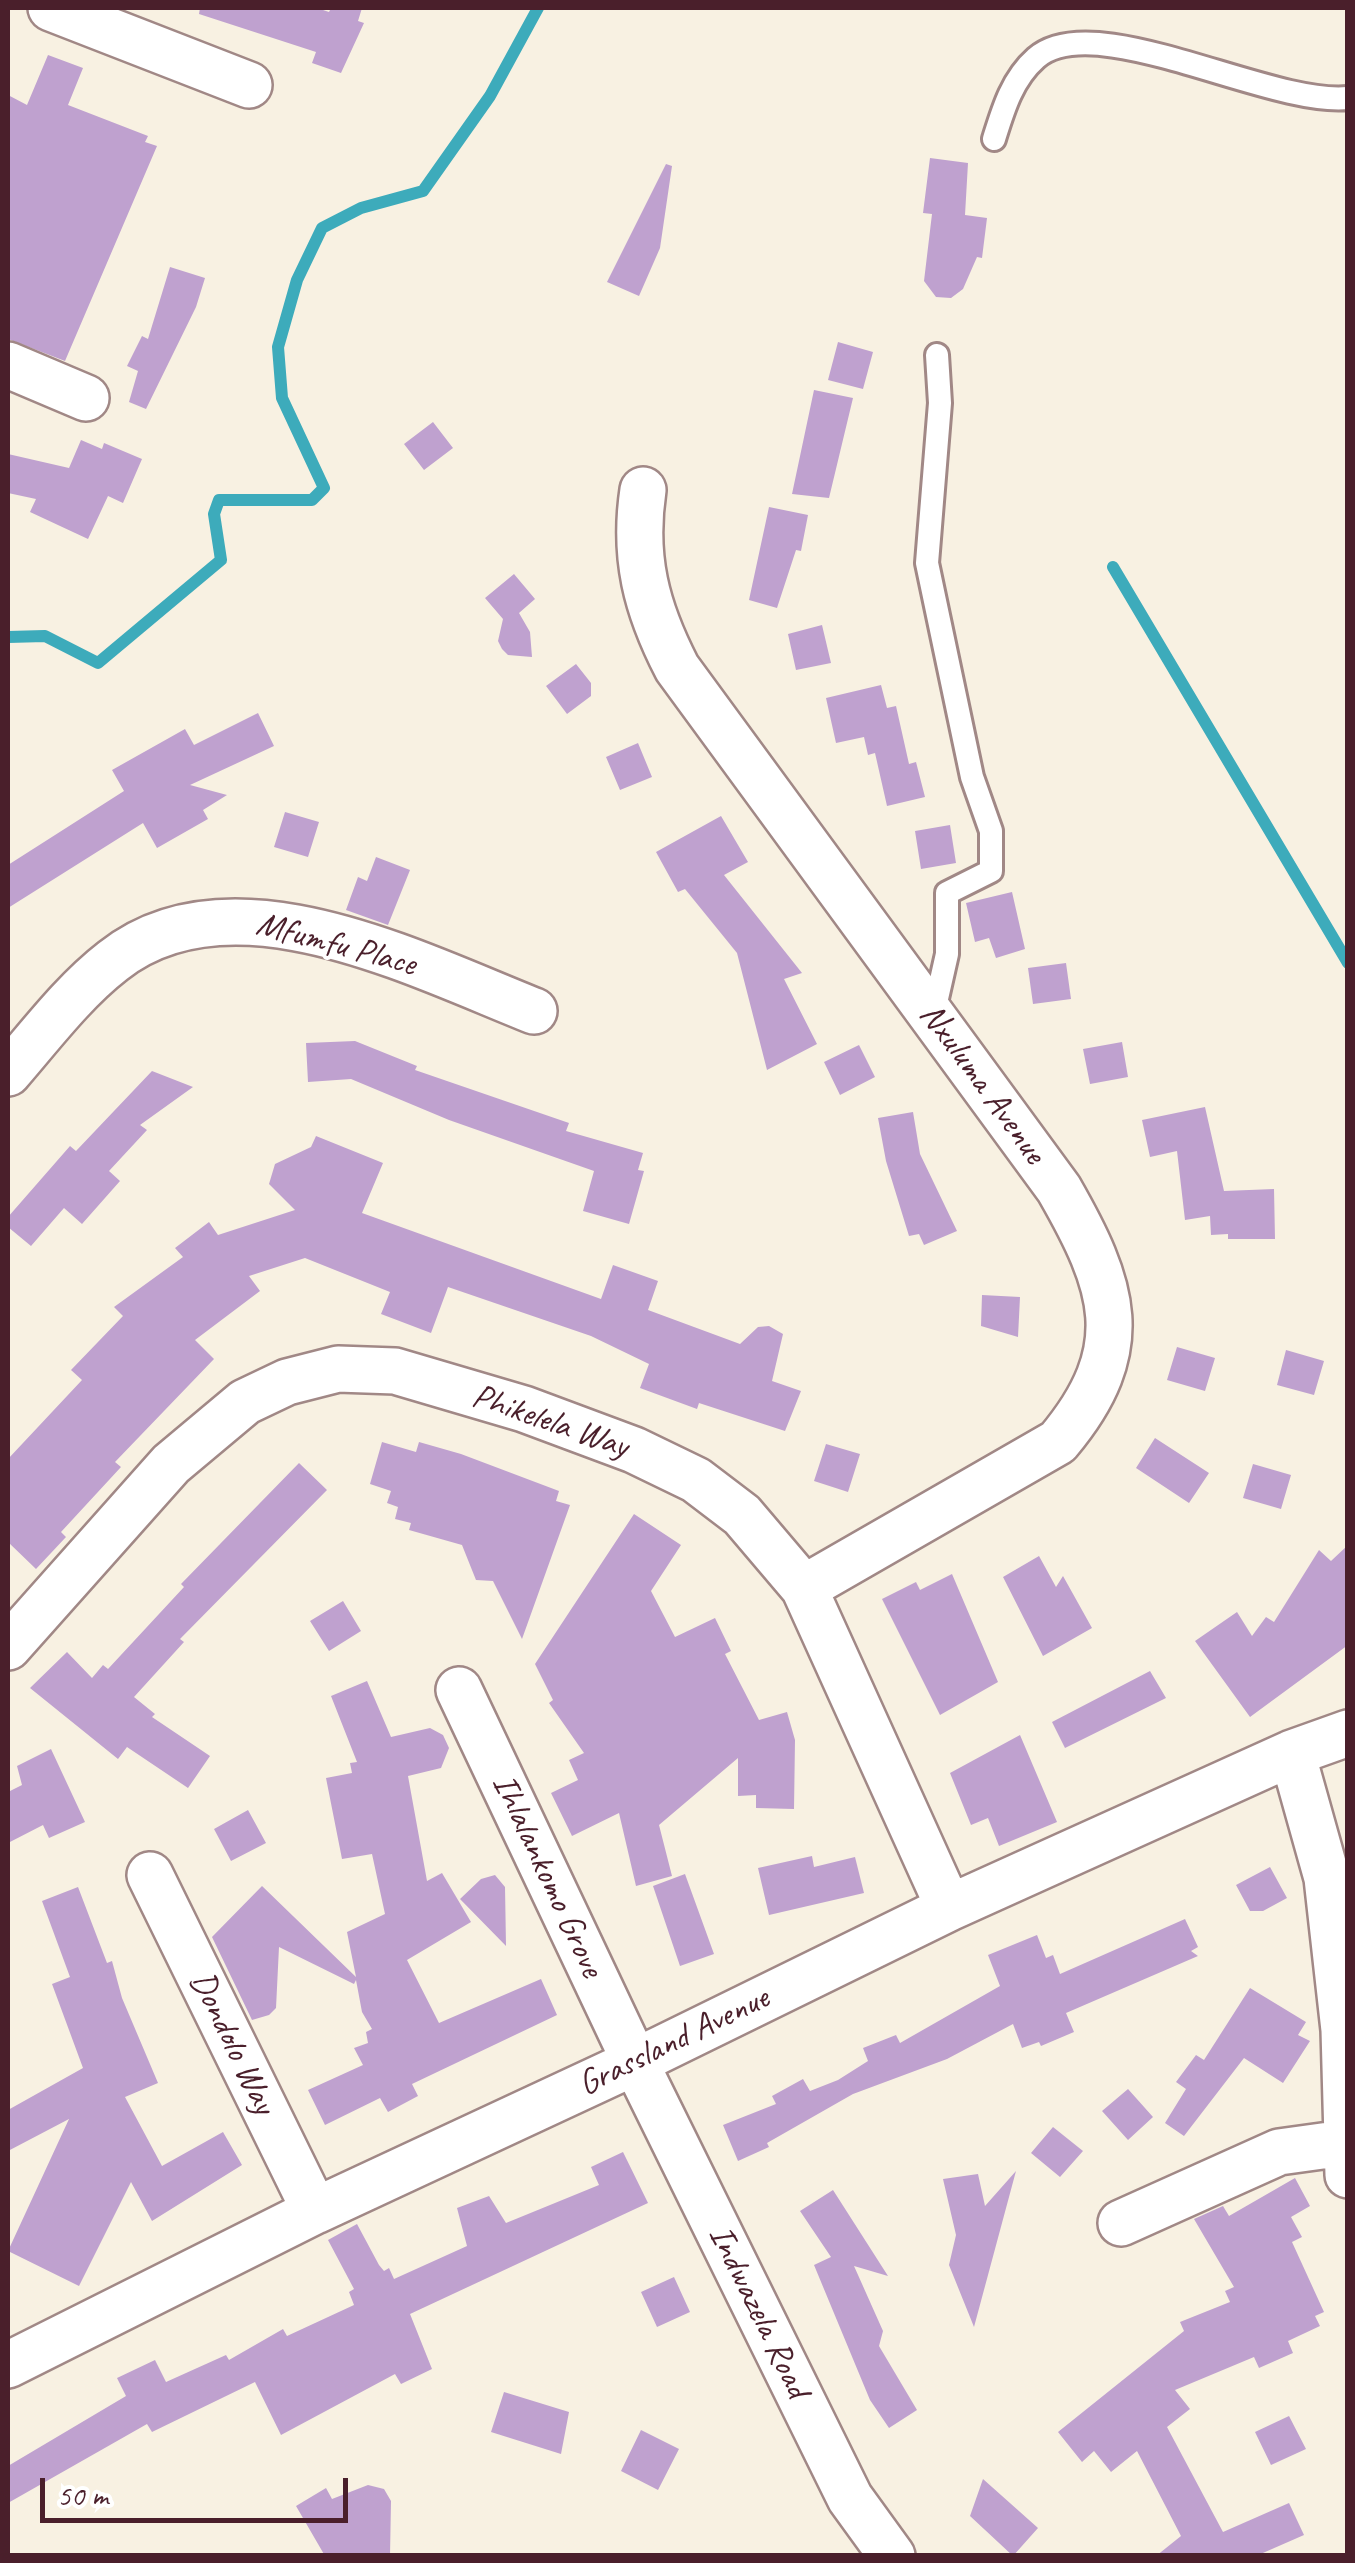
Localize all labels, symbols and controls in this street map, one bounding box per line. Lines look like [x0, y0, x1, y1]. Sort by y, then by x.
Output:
street label: Mfumfu Place [252, 904, 420, 986]
street label: Nxuluma Avenue [910, 995, 1054, 1173]
street label: Phikelela Way [466, 1376, 634, 1468]
street label: Ihlalankomo Grove [482, 1768, 612, 1984]
street label: Dondolo Way [180, 1965, 284, 2121]
street label: Grassland Avenue [572, 1978, 776, 2106]
street label: Indwazela Road [698, 2219, 818, 2405]
scale bar [45, 2458, 352, 2520]
text: 50 m [57, 2476, 108, 2514]

